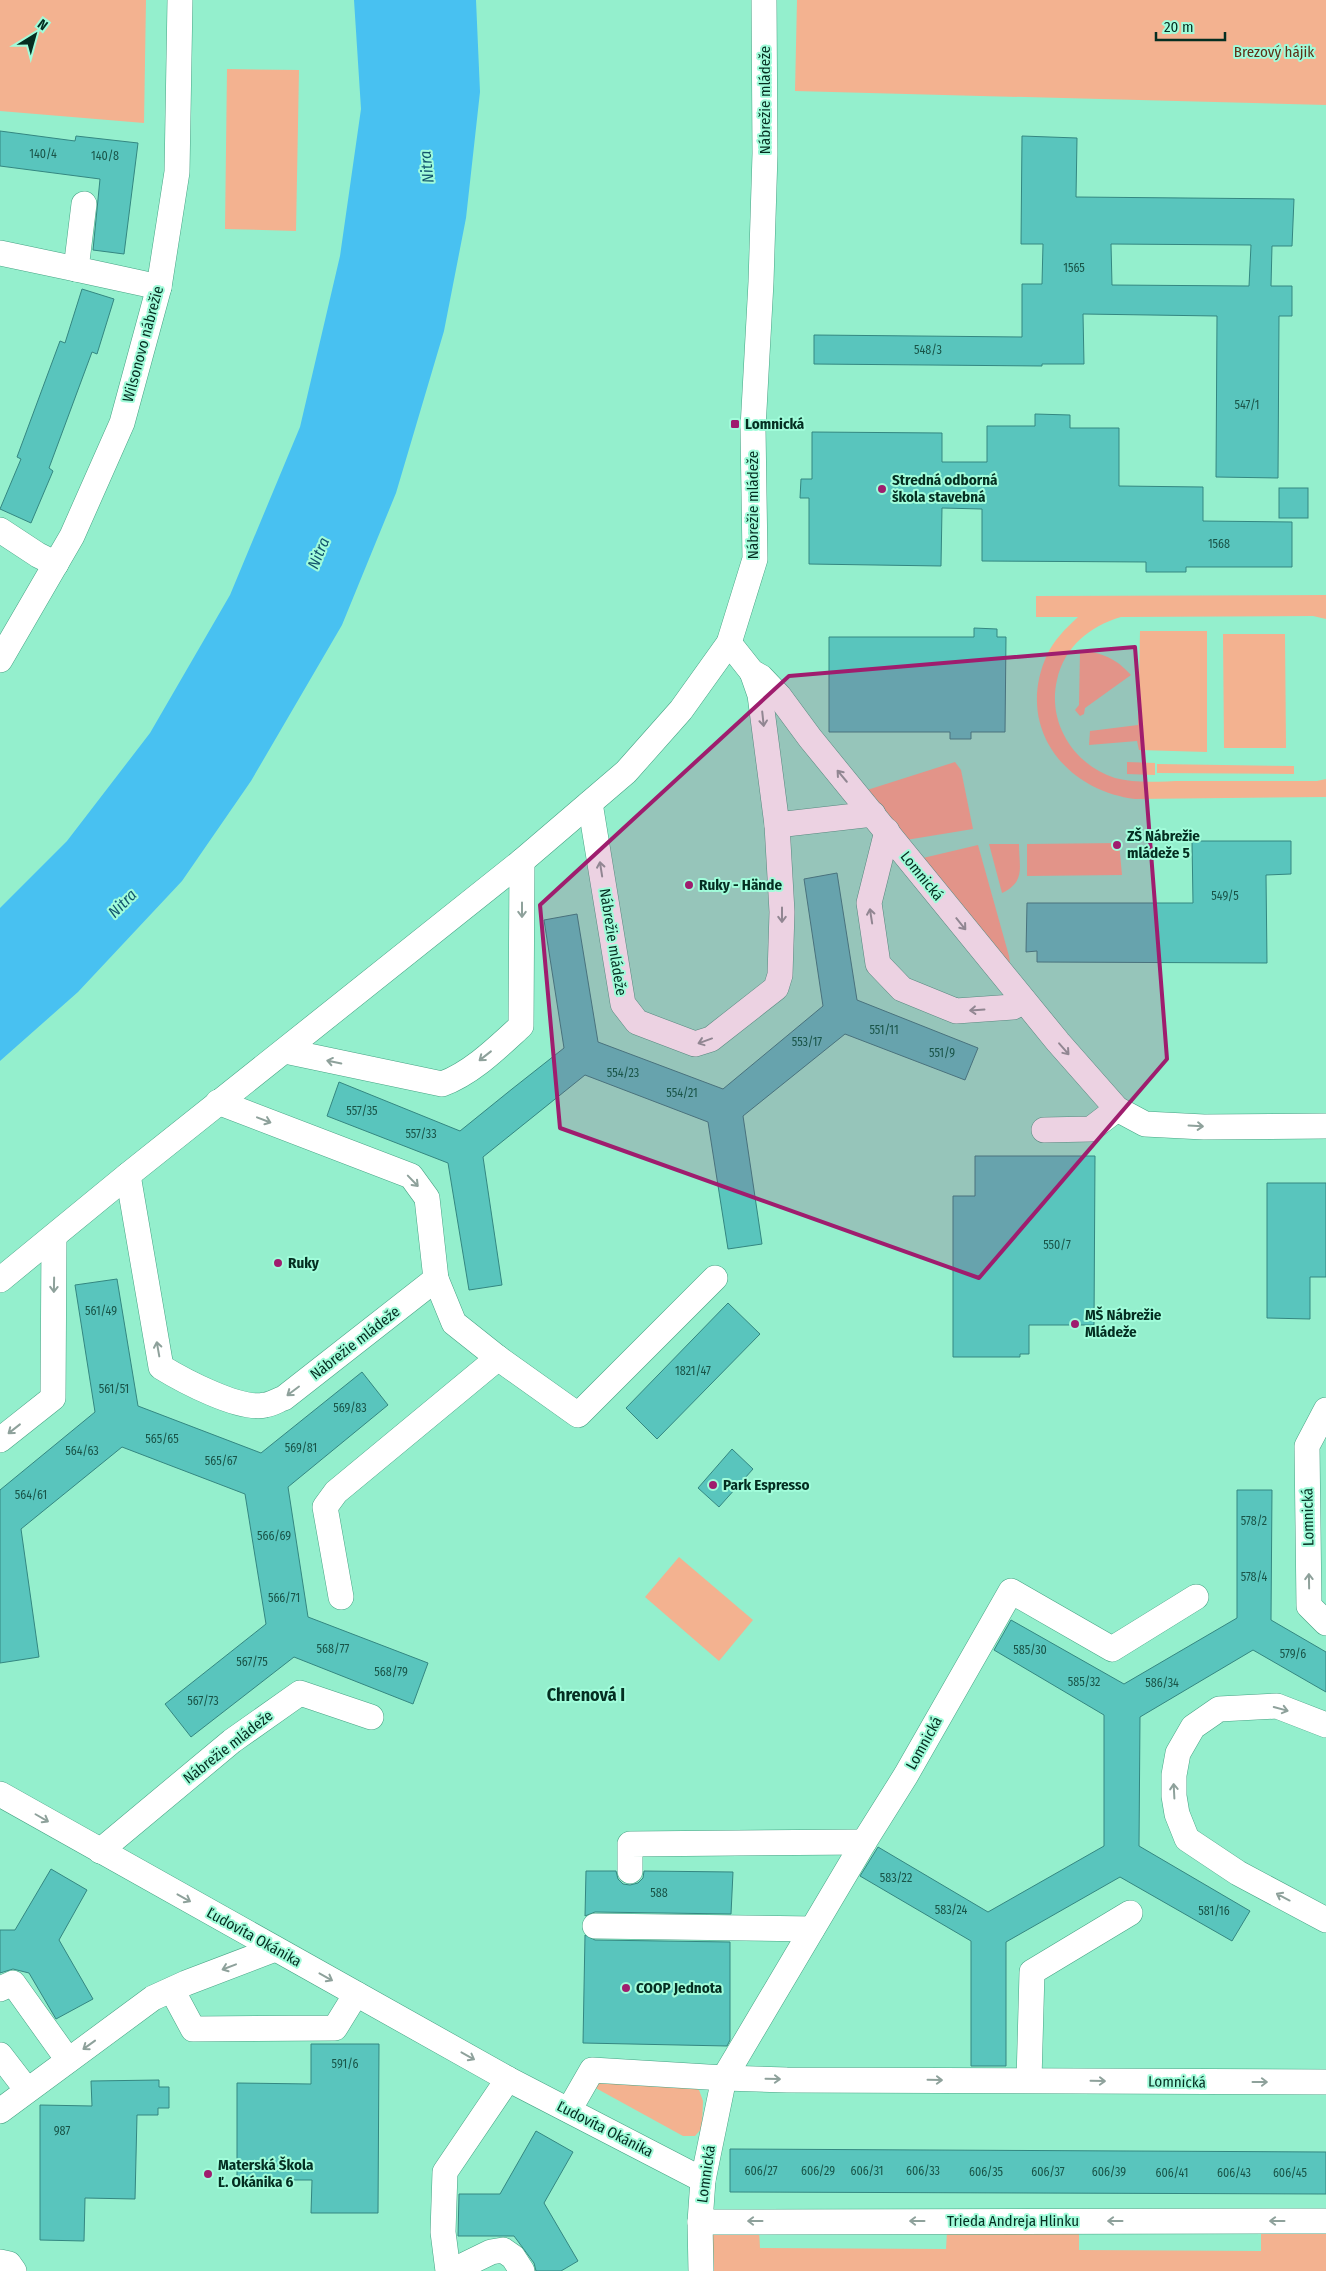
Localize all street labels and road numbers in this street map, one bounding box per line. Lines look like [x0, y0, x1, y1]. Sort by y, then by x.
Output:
street label: Nábrežie mládeže [756, 46, 774, 154]
street label: Wilsonovo nábrežie [119, 284, 167, 404]
street label: Nábrežie mládeže [744, 451, 762, 559]
street label: Lomnická [897, 848, 947, 904]
street label: Nábrežie mládeže [596, 887, 630, 997]
street label: Nábrežie mládeže [307, 1302, 403, 1384]
street label: Lomnická [1298, 1488, 1318, 1546]
street label: Nábrežie mládeže [180, 1706, 276, 1788]
street label: Lomnická [902, 1713, 946, 1773]
street label: Ľudovíta Okánika [203, 1904, 305, 1970]
street label: Lomnická [1148, 2072, 1206, 2092]
street label: Ľudovíta Okánika [554, 2097, 656, 2161]
street label: Lomnická [693, 2144, 719, 2204]
street label: Trieda Andreja Hlinku [947, 2212, 1079, 2230]

